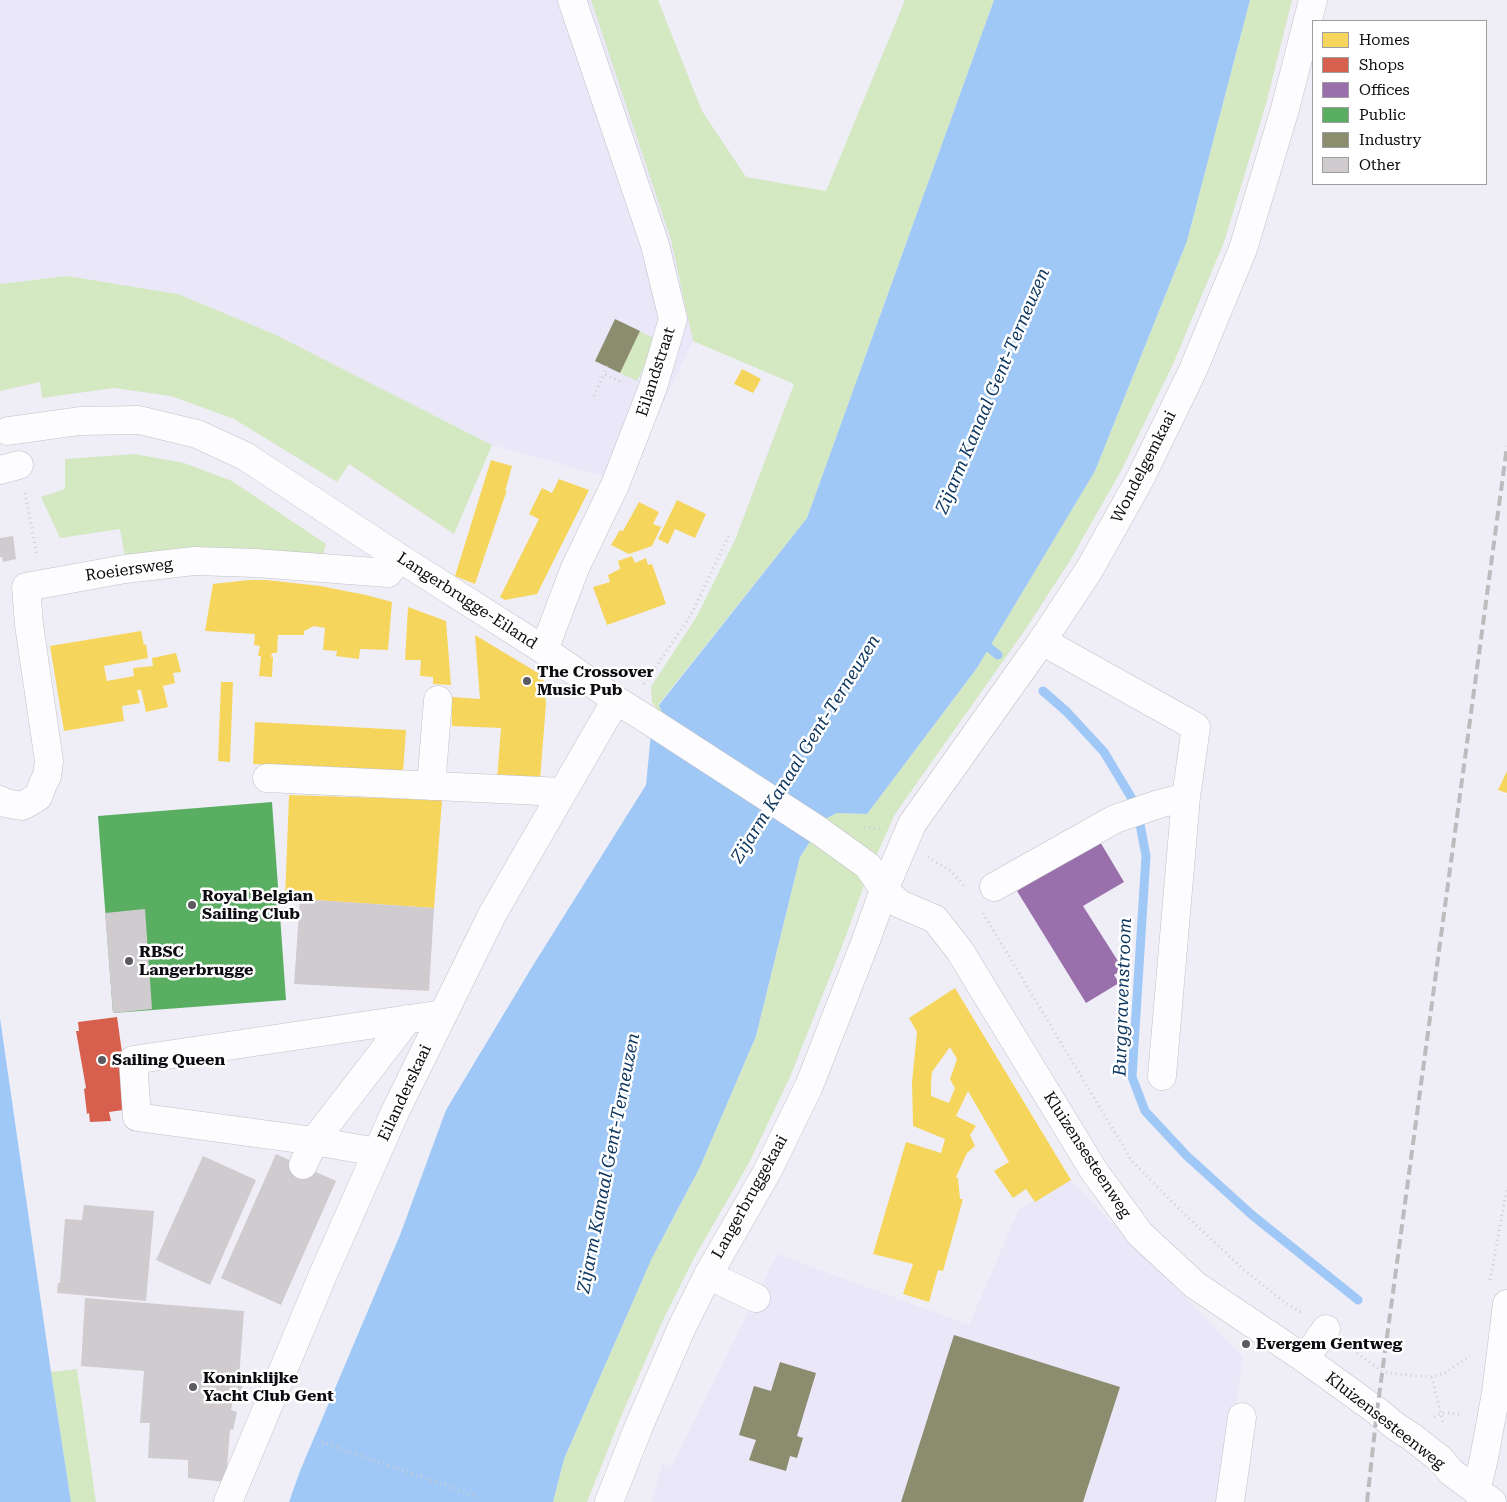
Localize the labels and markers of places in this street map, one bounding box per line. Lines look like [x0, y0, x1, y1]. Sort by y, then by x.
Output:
place label: The Crossover Music Pub [537, 662, 654, 700]
marker: The Crossover Music Pub [521, 675, 533, 687]
place label: Royal Belgian Sailing Club [202, 886, 313, 924]
marker: Royal Belgian Sailing Club [186, 899, 198, 911]
place label: RBSC Langerbrugge [139, 942, 253, 980]
marker: RBSC Langerbrugge [123, 955, 135, 967]
place label: Sailing Queen [112, 1050, 225, 1070]
marker: Sailing Queen [96, 1054, 108, 1066]
place label: Evergem Gentweg [1256, 1334, 1402, 1354]
marker: Evergem Gentweg [1240, 1338, 1252, 1350]
place label: Koninklijke Yacht Club Gent [203, 1368, 334, 1406]
marker: Koninklijke Yacht Club Gent [187, 1381, 199, 1393]

